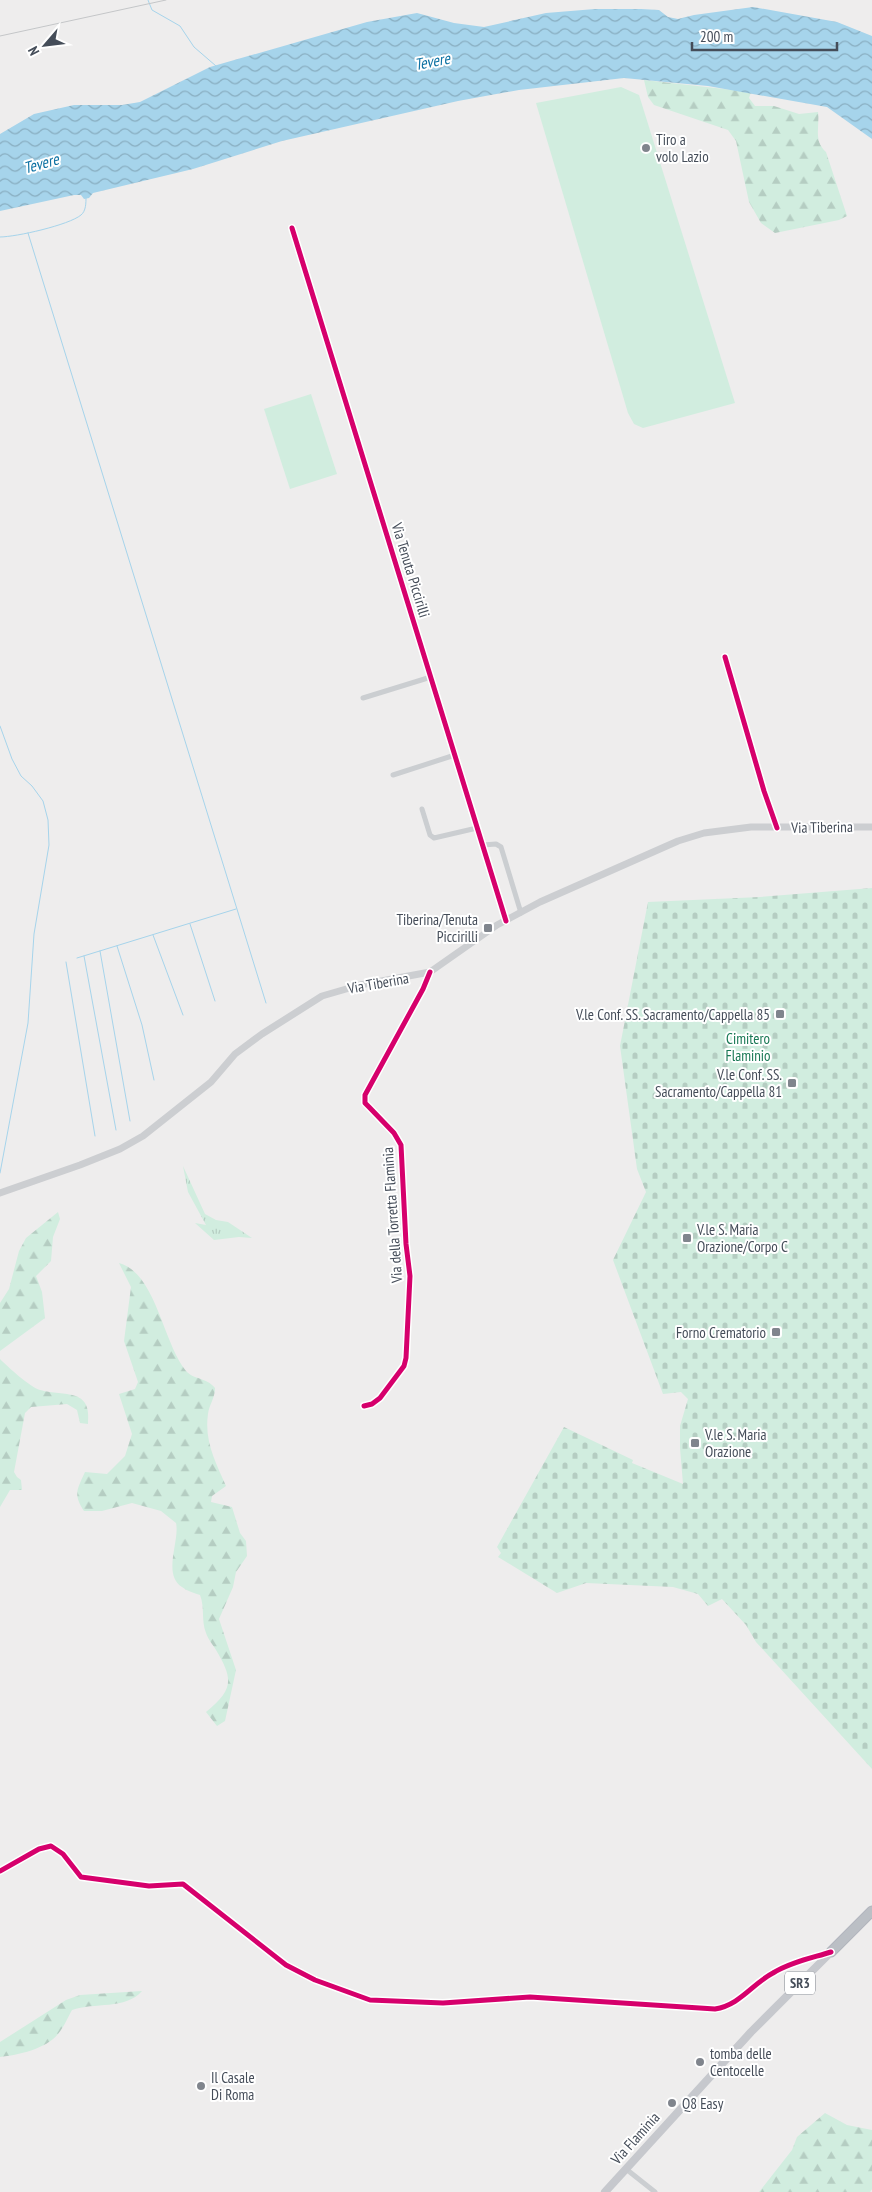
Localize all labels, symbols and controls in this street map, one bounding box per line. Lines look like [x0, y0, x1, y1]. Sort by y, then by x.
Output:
north arrow [20, 20, 70, 70]
scale bar [692, 20, 837, 52]
text: 200 m [700, 27, 733, 46]
text: N [24, 44, 43, 59]
water label: Tevere [413, 48, 453, 74]
place label: Tiro a volo Lazio [656, 130, 709, 166]
marker: Tiro a volo Lazio [640, 142, 652, 154]
water label: Tevere [21, 148, 62, 178]
street label: Via Tenuta Piccirilli [387, 519, 434, 620]
street label: Via Tiberina [790, 817, 853, 837]
place label: Tiberina/Tenuta Piccirilli [396, 910, 478, 946]
marker: Tiberina/Tenuta Piccirilli [482, 922, 494, 934]
street label: Via Tiberina [345, 968, 410, 998]
place label: V.le Conf. SS. Sacramento/Cappella 85 [575, 1005, 770, 1024]
marker: V.le Conf. SS. Sacramento/Cappella 85 [774, 1008, 786, 1020]
park label: Cimitero Flaminio [725, 1029, 771, 1065]
place label: V.le Conf. SS. Sacramento/Cappella 81 [655, 1065, 782, 1101]
marker: V.le Conf. SS. Sacramento/Cappella 81 [786, 1077, 798, 1089]
street label: Via della Torretta Flaminia [378, 1147, 406, 1284]
place label: V.le S. Maria Orazione/Corpo C [696, 1220, 788, 1256]
marker: V.le S. Maria Orazione/Corpo C [681, 1232, 693, 1244]
place label: Forno Crematorio [676, 1323, 766, 1342]
marker: Forno Crematorio [770, 1326, 782, 1338]
place label: V.le S. Maria Orazione [704, 1425, 767, 1461]
marker: V.le S. Maria Orazione [689, 1437, 701, 1449]
road number: SR3 [785, 1972, 815, 1995]
place label: tomba delle Centocelle [710, 2044, 772, 2080]
marker: tomba delle Centocelle [694, 2056, 706, 2068]
place label: Il Casale Di Roma [211, 2068, 255, 2104]
marker: Il Casale Di Roma [195, 2080, 207, 2092]
place label: Q8 Easy [682, 2094, 724, 2113]
marker: Q8 Easy [666, 2097, 678, 2109]
street label: Via Flaminia [606, 2108, 663, 2169]

